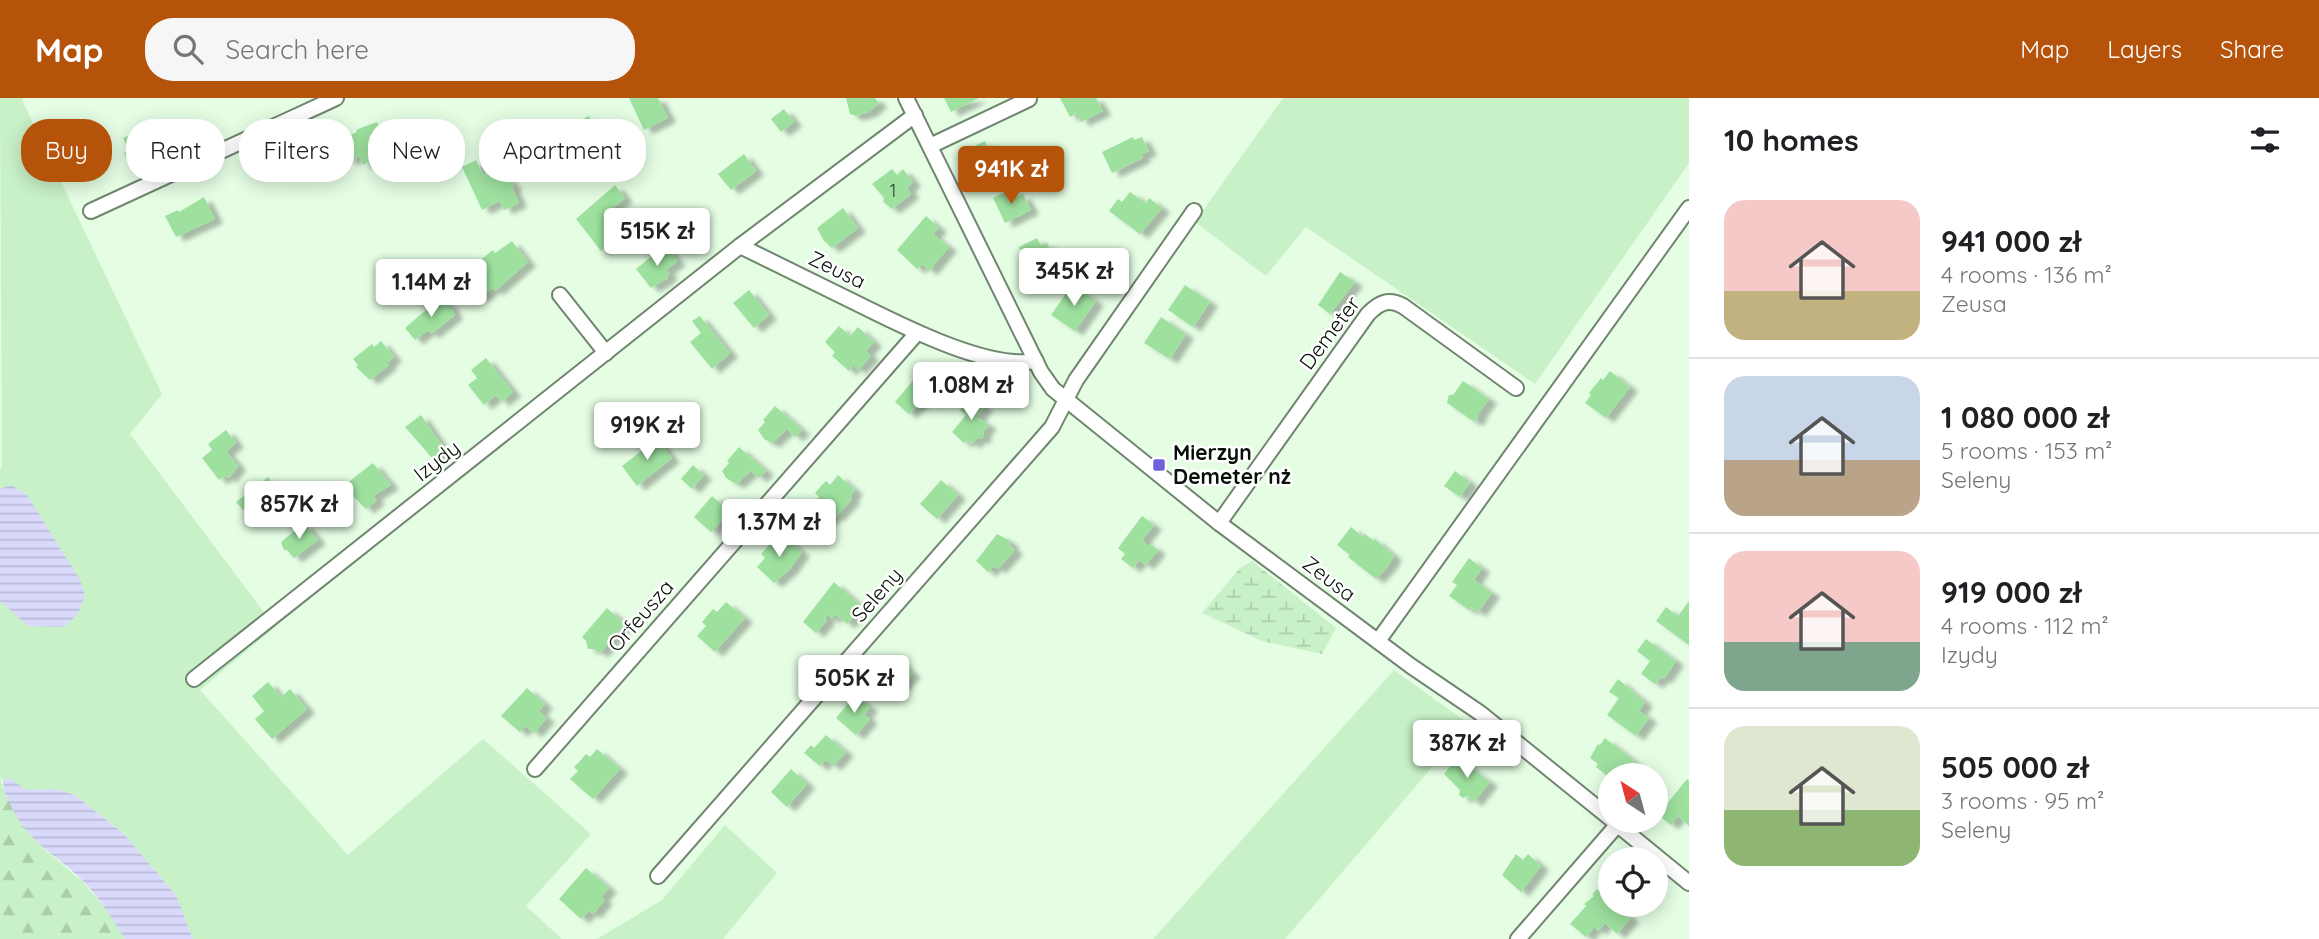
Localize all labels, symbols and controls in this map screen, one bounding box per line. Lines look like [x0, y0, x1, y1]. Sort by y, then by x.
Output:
search box [145, 18, 635, 81]
text: Map [35, 29, 103, 70]
icon: search [169, 30, 207, 68]
text: Search here [225, 33, 369, 66]
text: Map [2020, 34, 2069, 64]
text: Layers [2107, 34, 2182, 64]
text: Share [2220, 34, 2284, 64]
chip: Buy [21, 119, 112, 182]
chip: Rent [126, 119, 225, 182]
chip: Filters [239, 119, 354, 182]
chip: New [368, 119, 465, 182]
chip: Apartment [479, 119, 646, 182]
text: 10 homes [1724, 121, 1859, 159]
icon: filters [2246, 121, 2284, 159]
pin: 941K zł [946, 146, 1076, 206]
text: 941K zł [974, 154, 1048, 183]
house number: 1 [890, 179, 896, 202]
pin: 515K zł [592, 208, 722, 268]
text: 515K zł [620, 216, 694, 245]
text: 941 000 zł [1941, 222, 2081, 260]
icon: home [1780, 228, 1864, 312]
street label: Zeusa [805, 244, 870, 294]
pin: 345K zł [1009, 248, 1139, 308]
text: 345K zł [1035, 256, 1113, 285]
pin: 1.14M zł [359, 260, 503, 319]
text: 4 rooms · 136 m² [1941, 260, 2112, 289]
text: 1.14M zł [392, 267, 470, 296]
text: Zeusa [1941, 289, 2007, 318]
street label: Demeter [1293, 291, 1365, 374]
pin: 1.08M zł [899, 362, 1043, 422]
text: 1.08M zł [929, 370, 1013, 399]
text: 1 080 000 zł [1941, 398, 2109, 436]
pin: 919K zł [582, 402, 712, 462]
icon: home [1780, 404, 1864, 488]
text: 919K zł [610, 410, 684, 439]
street label: Izydy [408, 434, 465, 486]
text: 5 rooms · 153 m² [1941, 436, 2112, 465]
place label: Mierzyn Demeter nż [1173, 439, 1291, 489]
marker: Mierzyn Demeter nż [1151, 457, 1167, 473]
text: Seleny [1941, 465, 2011, 494]
pin: 857K zł [234, 482, 364, 541]
text: 857K zł [260, 489, 338, 518]
pin: 1.37M zł [707, 500, 851, 559]
text: 1.37M zł [738, 507, 820, 536]
street label: Zeusa [1298, 550, 1361, 607]
street label: Seleny [845, 562, 907, 627]
text: 919 000 zł [1941, 573, 2081, 611]
street label: Orfeusza [602, 574, 679, 657]
icon: home [1780, 579, 1864, 663]
text: 4 rooms · 112 m² [1941, 611, 2109, 640]
text: Izydy [1941, 640, 1998, 669]
pin: 505K zł [789, 656, 919, 715]
text: 505K zł [814, 663, 894, 692]
pin: 387K zł [1402, 720, 1532, 780]
text: 387K zł [1429, 728, 1505, 757]
text: 505 000 zł [1941, 748, 2089, 786]
icon: home [1780, 754, 1864, 838]
north arrow [1598, 763, 1668, 833]
map controls [1598, 763, 1668, 917]
text: 3 rooms · 95 m² [1941, 786, 2104, 815]
text: Seleny [1941, 815, 2011, 844]
button: locate [1598, 847, 1668, 917]

